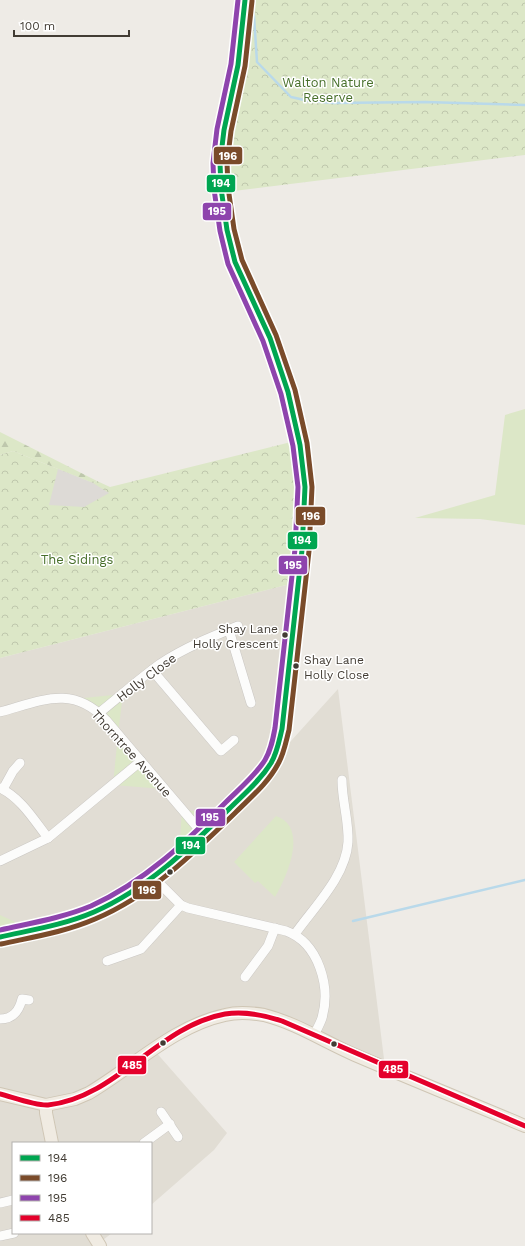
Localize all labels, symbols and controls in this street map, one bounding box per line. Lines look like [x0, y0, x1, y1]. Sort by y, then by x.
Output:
scale bar [14, 12, 129, 38]
text: 100 m [20, 19, 55, 33]
park label: Walton Nature Reserve [282, 75, 374, 105]
line badge: 196 [213, 146, 243, 165]
text: 196 [219, 150, 237, 163]
line badge: 194 [206, 174, 236, 193]
text: 194 [212, 177, 230, 190]
line badge: 195 [202, 202, 232, 221]
text: 195 [208, 205, 226, 218]
line badge: 196 [295, 506, 326, 526]
text: 196 [302, 510, 320, 523]
line badge: 194 [287, 531, 318, 550]
text: 194 [293, 534, 311, 547]
park label: The Sidings [41, 552, 114, 567]
line badge: 195 [278, 555, 308, 575]
text: 195 [284, 559, 302, 572]
place label: Shay Lane Holly Crescent [193, 622, 278, 651]
marker: Shay Lane Holly Crescent [280, 630, 290, 640]
street label: Holly Close [114, 650, 179, 705]
place label: Shay Lane Holly Close [304, 653, 369, 682]
marker: Shay Lane Holly Close [291, 661, 301, 671]
street label: Thorntree Avenue [89, 707, 175, 800]
line badge: 195 [195, 808, 226, 827]
text: 195 [201, 811, 219, 824]
line badge: 194 [175, 836, 206, 855]
text: 194 [182, 839, 200, 852]
unlabelled marker [165, 867, 175, 877]
line badge: 196 [132, 880, 162, 900]
text: 196 [138, 884, 156, 897]
unlabelled marker [158, 1038, 168, 1048]
unlabelled marker [329, 1039, 339, 1049]
line badge: 485 [117, 1055, 147, 1075]
text: 485 [122, 1059, 142, 1072]
line badge: 485 [378, 1060, 409, 1079]
text: 485 [383, 1063, 403, 1076]
legend [12, 1142, 152, 1234]
text: 194 [48, 1151, 67, 1165]
text: 196 [48, 1171, 67, 1185]
text: 195 [48, 1191, 67, 1205]
text: 485 [48, 1211, 70, 1225]

